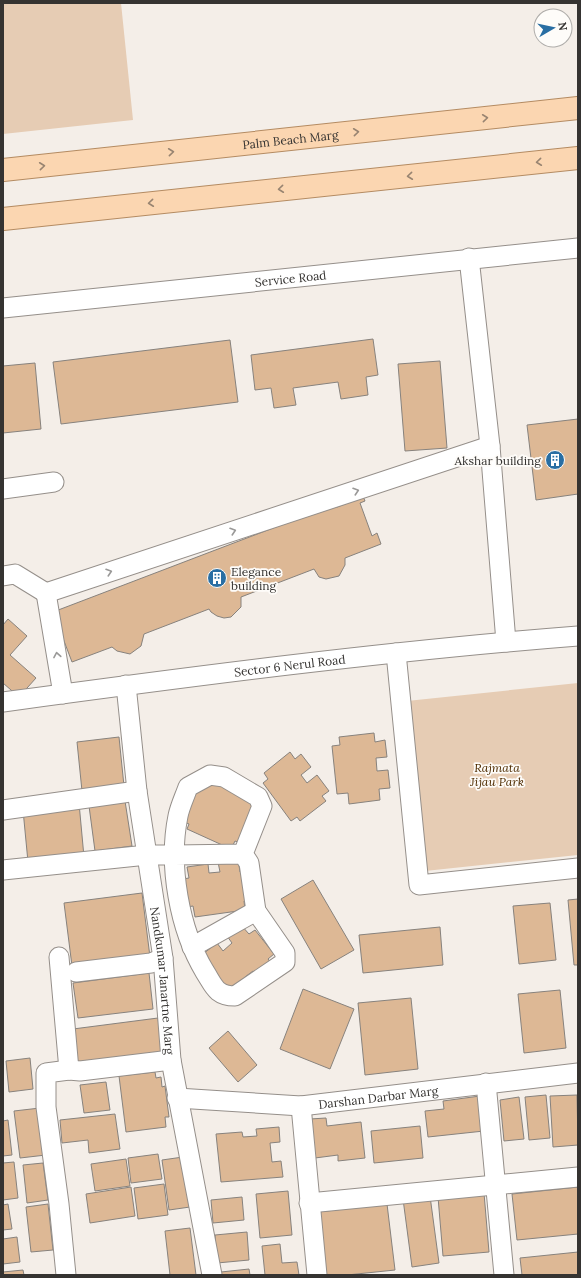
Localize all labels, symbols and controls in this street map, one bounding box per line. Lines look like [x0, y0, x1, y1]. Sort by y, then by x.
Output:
north arrow [533, 8, 573, 48]
text: N [555, 21, 571, 32]
one-way arrow [482, 114, 488, 123]
street label: Palm Beach Marg [242, 126, 339, 152]
one-way arrow [353, 128, 359, 137]
one-way arrow [168, 148, 174, 157]
one-way arrow [536, 157, 542, 166]
one-way arrow [39, 162, 45, 171]
one-way arrow [407, 171, 413, 180]
one-way arrow [278, 185, 284, 194]
one-way arrow [148, 198, 154, 207]
street label: Service Road [254, 267, 327, 289]
building icon: Akshar building [544, 449, 566, 471]
place label: Akshar building [454, 453, 541, 468]
one-way arrow [353, 487, 360, 495]
one-way arrow [229, 528, 236, 536]
place label: Elegance building [231, 564, 282, 593]
building icon: Elegance building [206, 567, 228, 589]
one-way arrow [106, 568, 113, 577]
street label: Sector 6 Nerul Road [233, 651, 346, 679]
one-way arrow [53, 652, 62, 659]
park label: Rajmata Jijau Park [469, 760, 524, 789]
street label: Nandkumar Janartne Marg [148, 906, 178, 1055]
street label: Darshan Darbar Marg [317, 1082, 439, 1111]

